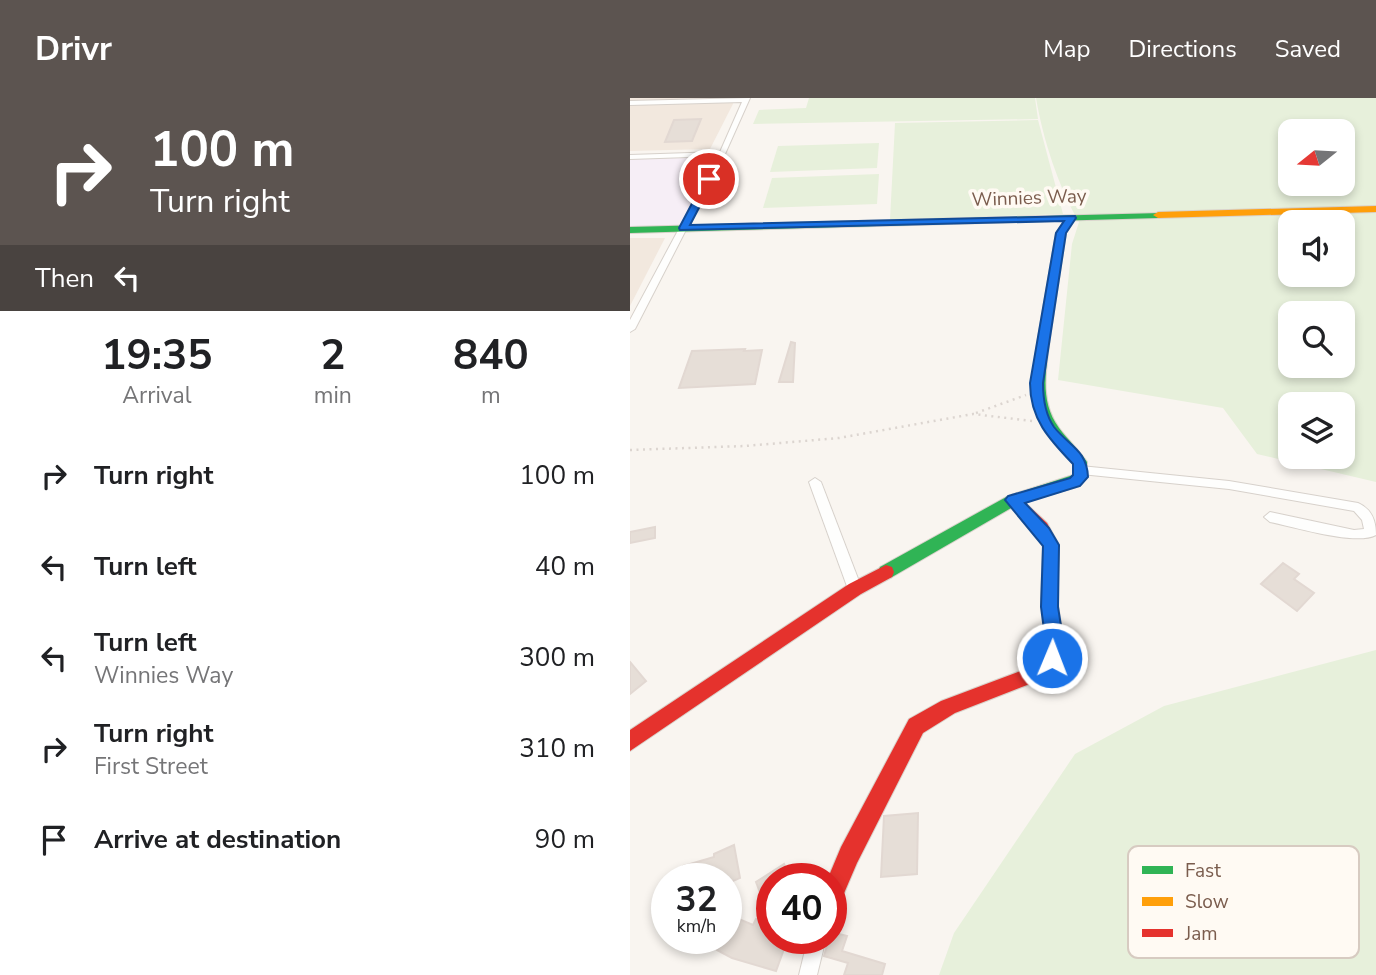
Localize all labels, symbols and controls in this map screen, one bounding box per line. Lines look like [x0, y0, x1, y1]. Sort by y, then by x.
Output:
text: Drivr [35, 27, 112, 72]
text: Map [1043, 33, 1090, 65]
text: Directions [1128, 33, 1237, 65]
text: Saved [1275, 33, 1341, 65]
text: 100 m [150, 116, 294, 183]
north arrow [1278, 119, 1354, 196]
map controls [1278, 119, 1355, 469]
icon: right [35, 126, 126, 217]
pin [679, 149, 739, 209]
icon: arrive [690, 160, 728, 198]
text: Turn right [150, 180, 290, 223]
street label: Winnies Way [971, 183, 1087, 213]
button: sound [1278, 210, 1355, 287]
icon: left [108, 259, 146, 297]
text: Then [35, 261, 94, 296]
button: search [1278, 301, 1355, 378]
text: 19:35 [101, 327, 212, 384]
text: 2 [320, 327, 345, 384]
text: 840 [453, 327, 529, 384]
text: Arrival [122, 380, 191, 411]
text: min [314, 380, 352, 411]
text: m [481, 380, 501, 411]
button: layers [1278, 392, 1355, 469]
icon: right [35, 457, 73, 495]
text: Turn right [94, 458, 213, 493]
text: 100 m [519, 458, 595, 493]
icon: left [35, 548, 73, 586]
text: Turn left [94, 549, 197, 584]
text: 40 m [535, 549, 595, 584]
position arrow [1015, 621, 1089, 695]
text: Turn left [94, 625, 197, 660]
icon: left [35, 639, 73, 677]
text: 300 m [519, 640, 595, 675]
text: Winnies Way [94, 660, 233, 691]
text: Turn right [94, 716, 213, 751]
icon: right [35, 730, 73, 768]
text: 310 m [519, 731, 595, 766]
text: First Street [94, 751, 208, 782]
icon: arrive [35, 821, 73, 859]
text: Arrive at destination [94, 822, 341, 857]
text: 90 m [535, 822, 595, 857]
legend [1128, 846, 1359, 958]
text: Fast [1185, 858, 1221, 884]
speed limit sign: 40 [756, 863, 847, 954]
text: 32 [675, 876, 718, 923]
text: Slow [1185, 889, 1229, 915]
text: km/h [677, 914, 716, 938]
text: Jam [1184, 921, 1218, 947]

